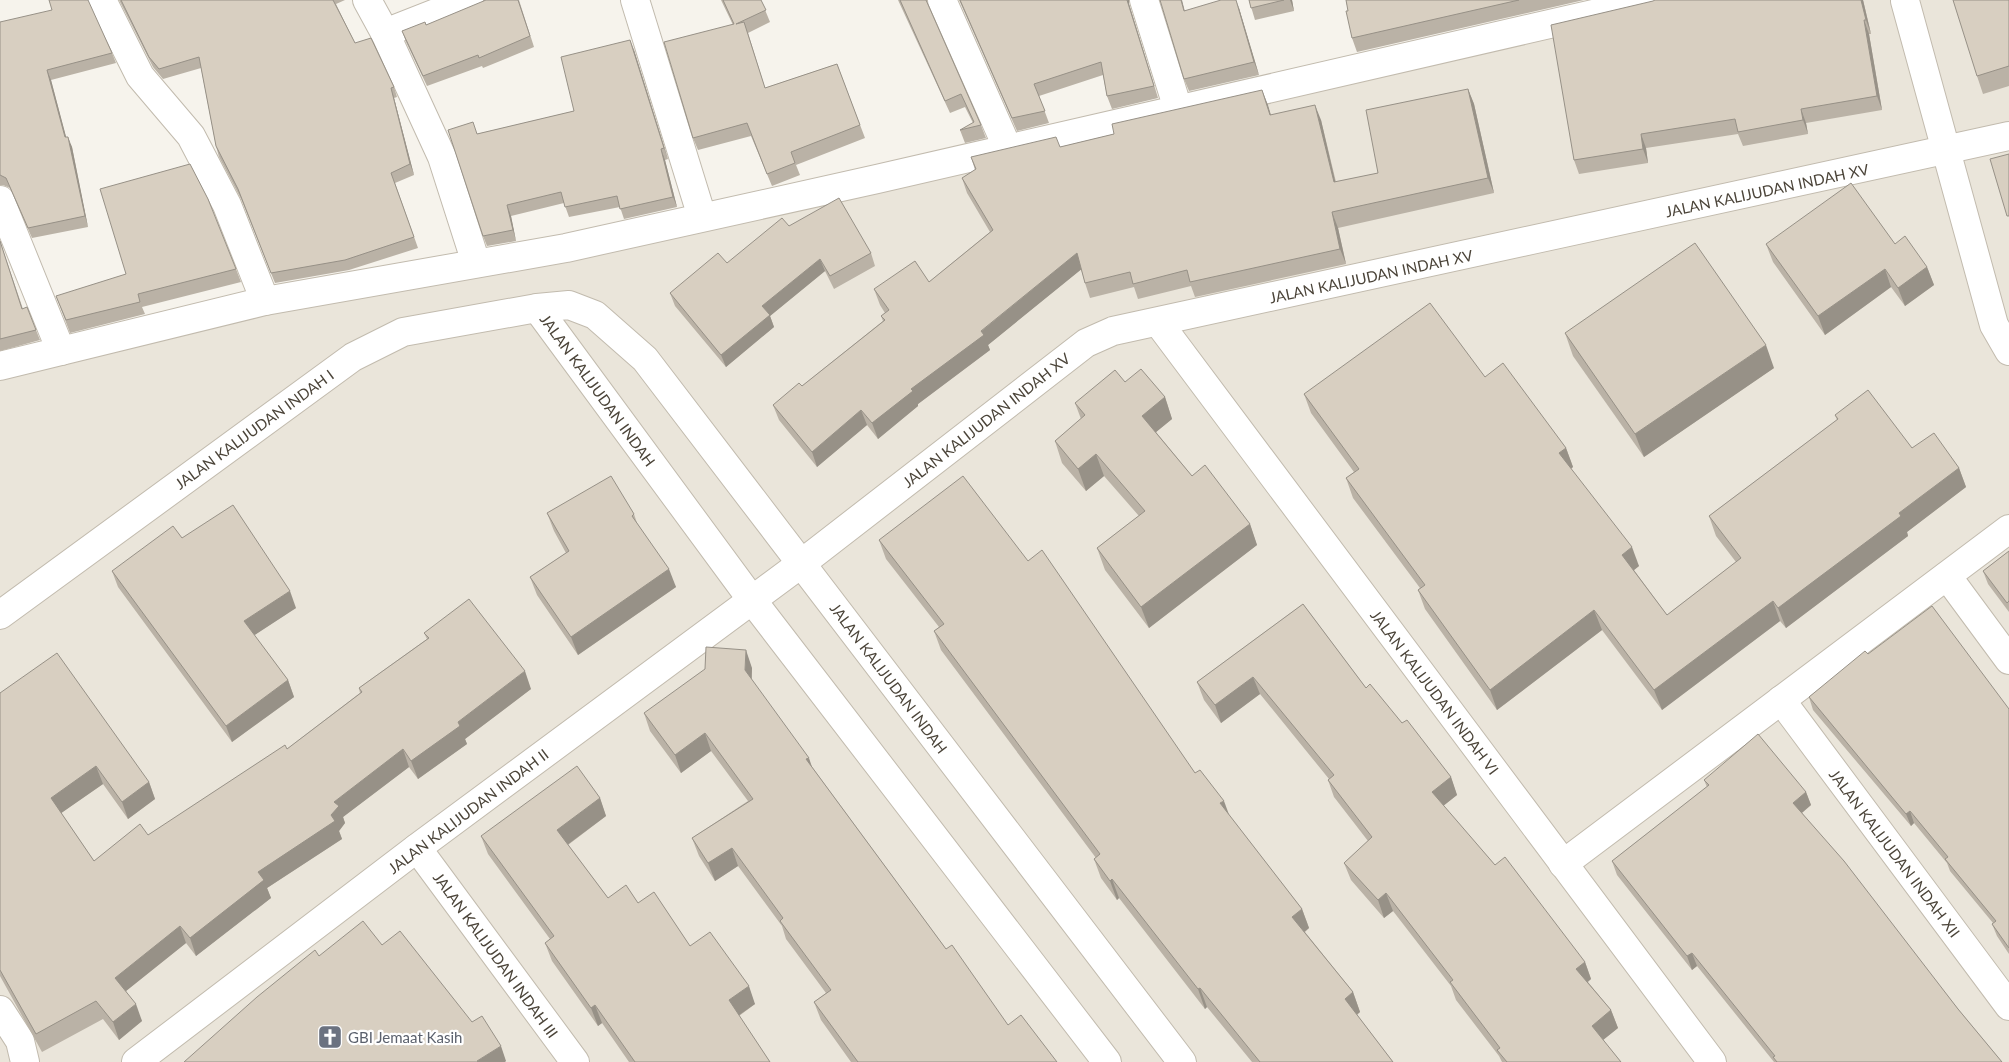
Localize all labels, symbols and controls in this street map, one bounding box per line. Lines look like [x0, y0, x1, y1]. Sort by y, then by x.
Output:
street label: JALAN KALIJUDAN INDAH XV [1664, 159, 1871, 220]
street label: JALAN KALIJUDAN INDAH XV [1268, 245, 1475, 306]
street label: JALAN KALIJUDAN INDAH [537, 310, 659, 470]
street label: JALAN KALIJUDAN INDAH XV [899, 349, 1074, 491]
street label: JALAN KALIJUDAN INDAH I [171, 365, 337, 493]
street label: JALAN KALIJUDAN INDAH [827, 599, 951, 757]
street label: JALAN KALIJUDAN INDAH VI [1367, 606, 1503, 778]
street label: JALAN KALIJUDAN INDAH II [384, 745, 552, 877]
street label: JALAN KALIJUDAN INDAH XII [1826, 765, 1964, 941]
street label: JALAN KALIJUDAN INDAH III [430, 869, 562, 1041]
church icon: GBI Jemaat Kasih [317, 1024, 343, 1050]
place label: GBI Jemaat Kasih [348, 1028, 462, 1046]

